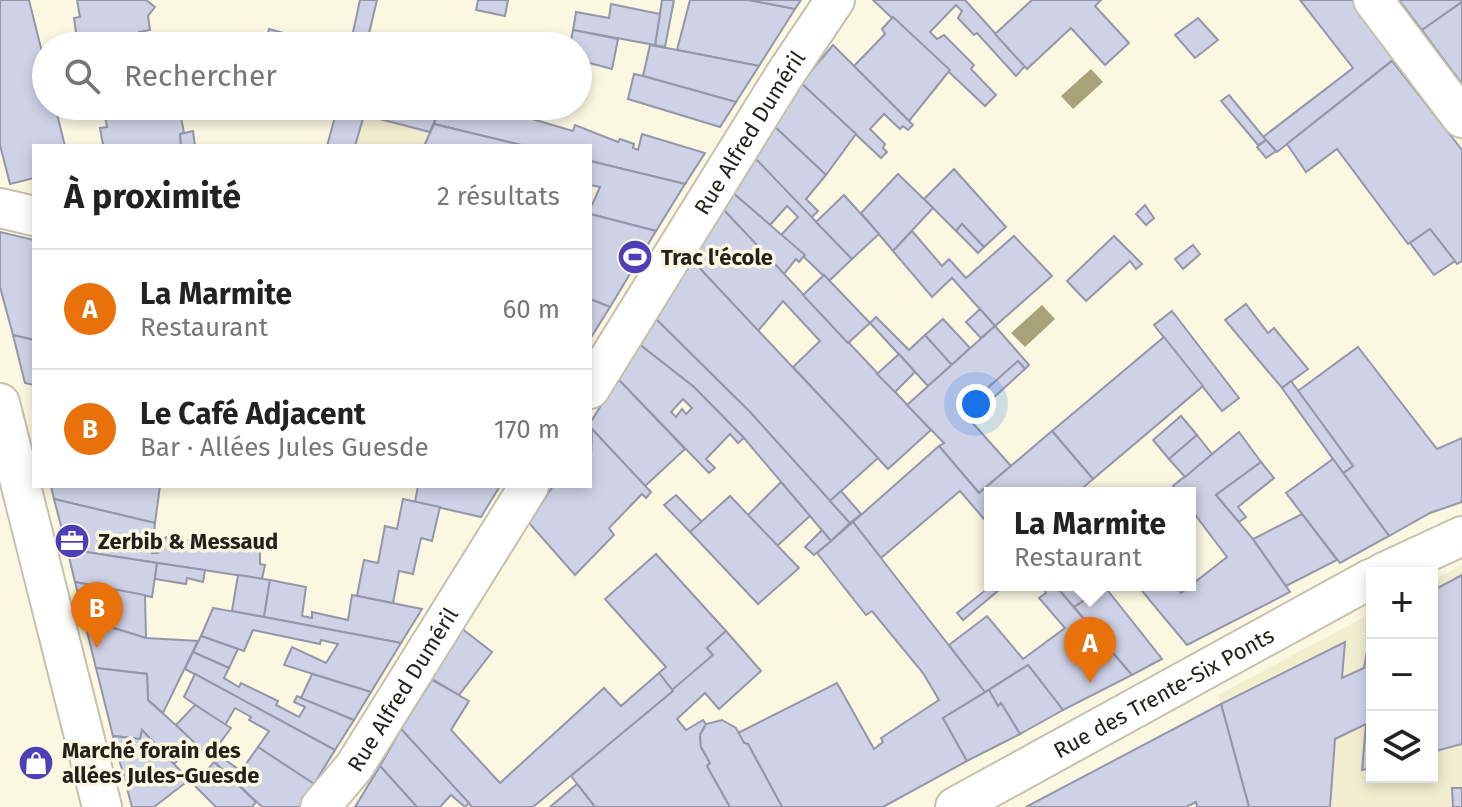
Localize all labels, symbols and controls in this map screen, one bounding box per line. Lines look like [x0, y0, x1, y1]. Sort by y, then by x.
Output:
search box [32, 32, 592, 120]
street label: Rue Alfred Duméril [688, 46, 811, 220]
icon: search [60, 54, 104, 98]
text: Rechercher [124, 58, 277, 94]
text: À proximité [64, 176, 241, 217]
text: 2 résultats [437, 181, 560, 212]
sports icon: Trac l'école [616, 238, 654, 276]
place label: Trac l'école [661, 244, 773, 271]
text: La Marmite [140, 276, 292, 312]
text: A [82, 294, 98, 325]
text: 60 m [502, 294, 560, 325]
text: Restaurant [140, 312, 268, 343]
your location [956, 384, 996, 424]
text: Le Café Adjacent [140, 396, 366, 432]
text: B [82, 414, 98, 445]
text: 170 m [494, 414, 560, 445]
text: Bar · Allées Jules Guesde [140, 432, 429, 463]
popup [984, 487, 1196, 591]
text: La Marmite [1014, 506, 1166, 542]
office icon: Zerbib & Messaud [53, 522, 91, 560]
place label: Zerbib & Messaud [98, 528, 278, 555]
text: Restaurant [1014, 542, 1142, 573]
map controls [1366, 567, 1438, 783]
button: + [1366, 567, 1438, 639]
pin: B [71, 582, 123, 648]
street label: Rue Alfred Duméril [342, 603, 464, 777]
pin: A [1064, 617, 1116, 683]
street label: Rue des Trente-Six Ponts [1049, 622, 1279, 764]
button: − [1366, 639, 1438, 711]
button: layers [1366, 711, 1438, 783]
place label: Marché forain des allées Jules-Guesde [62, 737, 259, 789]
shop icon: Marché forain des allées Jules-Guesde [17, 744, 55, 782]

